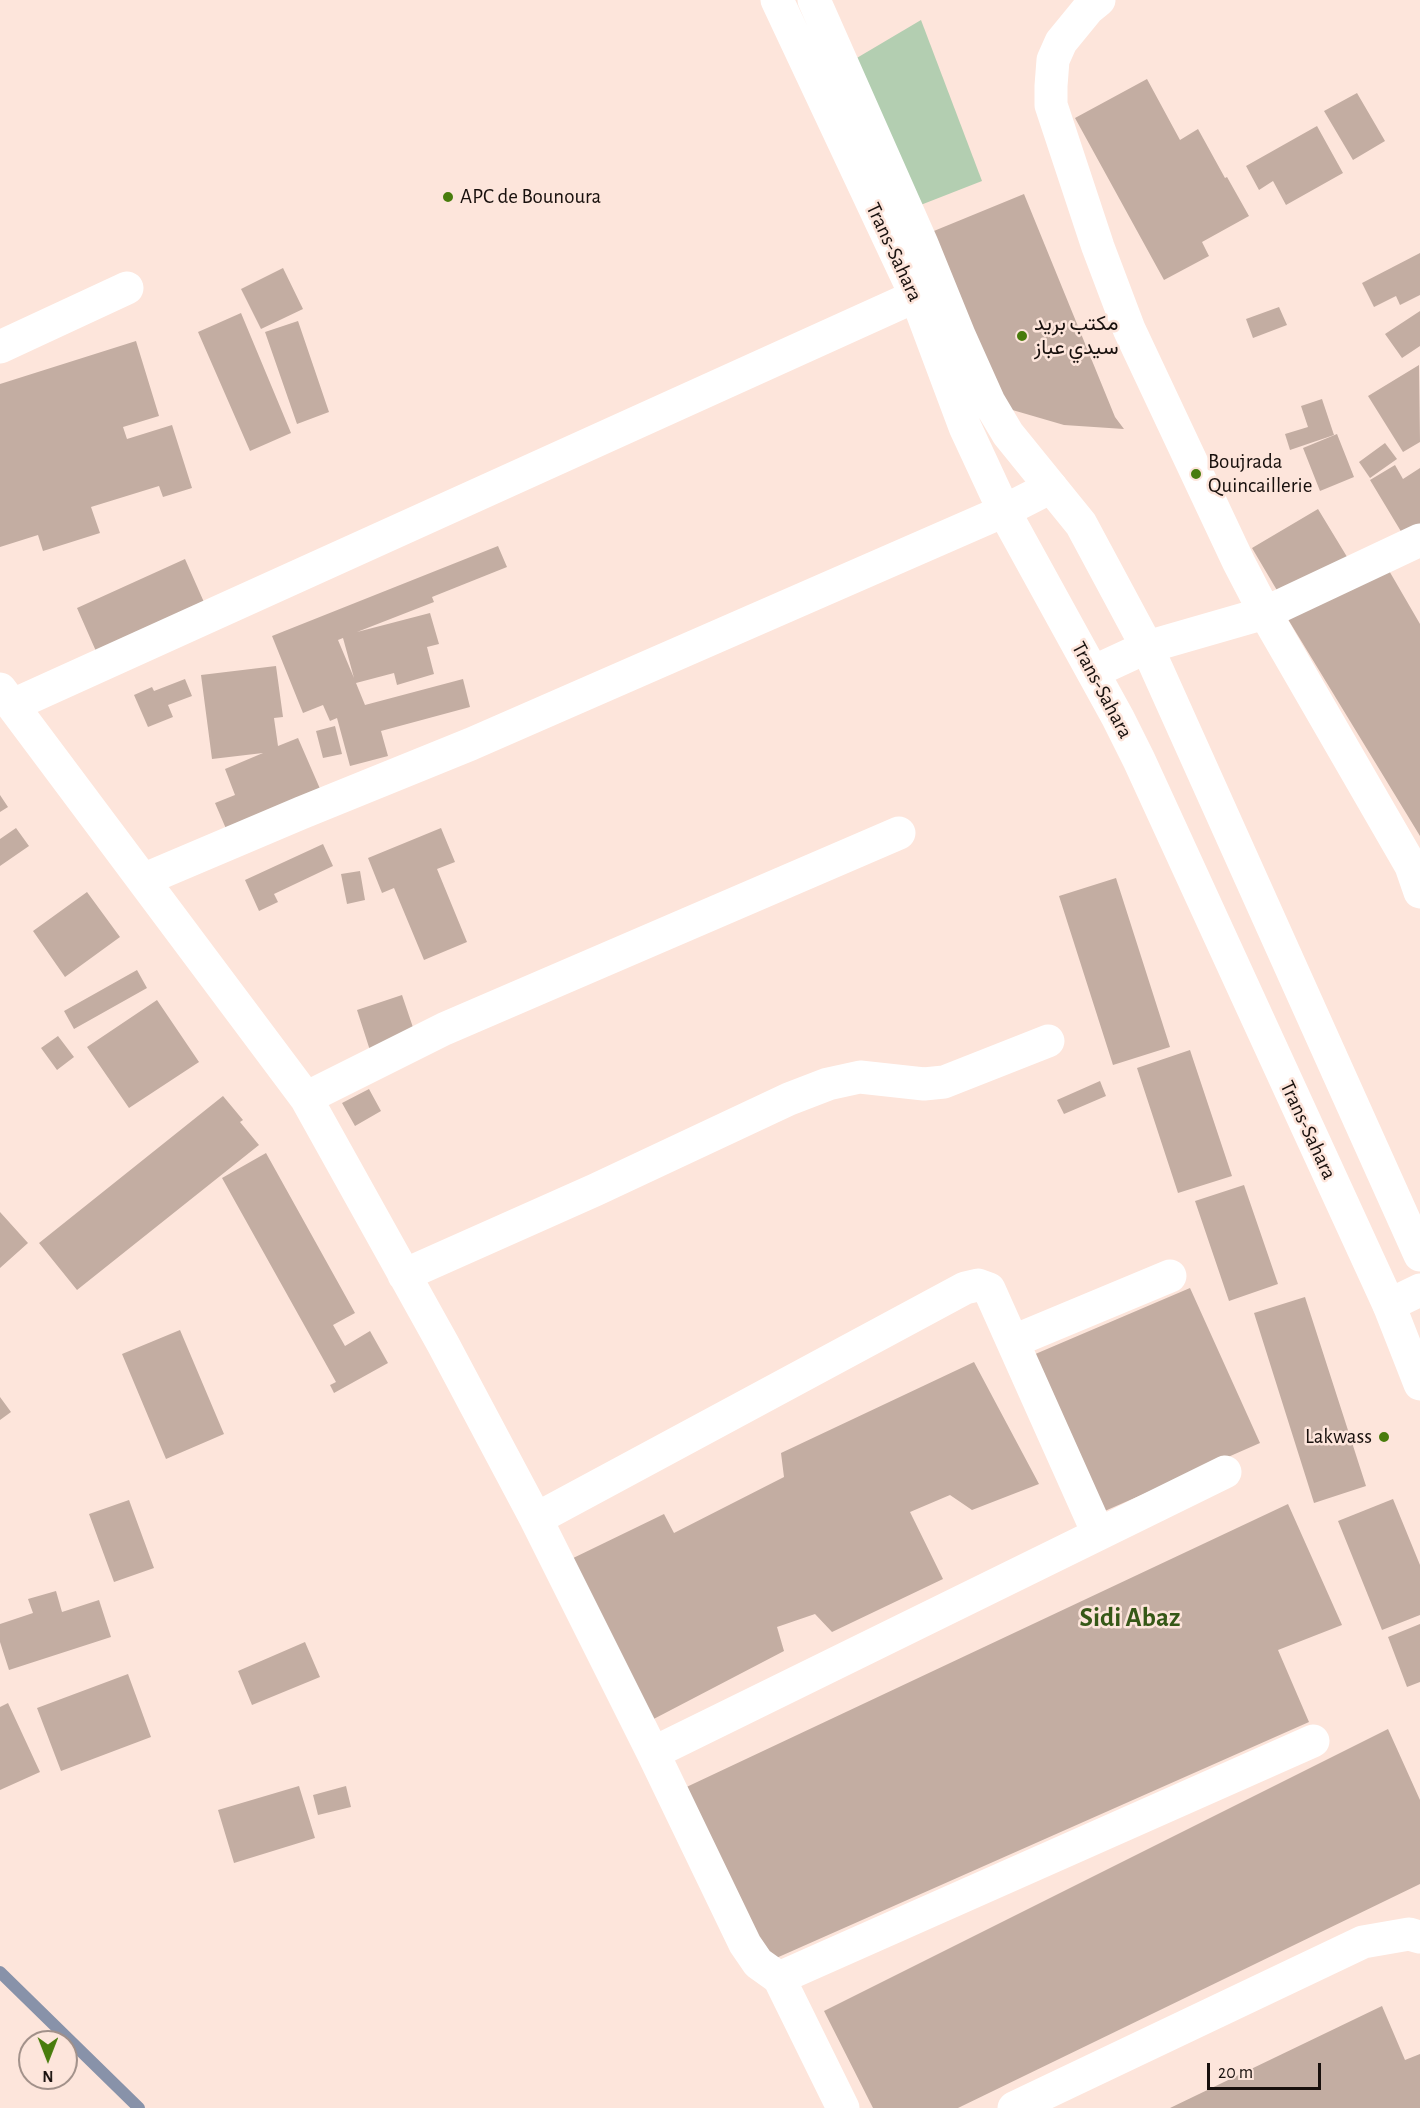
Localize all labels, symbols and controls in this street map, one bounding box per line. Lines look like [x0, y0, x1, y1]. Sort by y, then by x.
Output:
place label: APC de Bounoura [460, 184, 601, 210]
marker: APC de Bounoura [441, 190, 455, 204]
street label: Trans-Sahara [860, 199, 928, 305]
place label: مكتب بريد سيدي عباز [1034, 311, 1119, 361]
marker: مكتب بريد سيدي عباز [1015, 329, 1029, 343]
place label: Boujrada Quincaillerie [1208, 449, 1312, 499]
marker: Boujrada Quincaillerie [1189, 467, 1203, 481]
street label: Trans-Sahara [1066, 637, 1138, 743]
street label: Trans-Sahara [1274, 1077, 1342, 1183]
place label: Lakwass [1305, 1424, 1372, 1450]
marker: Lakwass [1377, 1430, 1391, 1444]
district label: Sidi Abaz [1080, 1602, 1180, 1634]
north arrow [18, 2030, 78, 2090]
scale bar [1210, 2051, 1324, 2089]
text: 20 m [1218, 2064, 1253, 2082]
text: N [42, 2068, 54, 2084]

